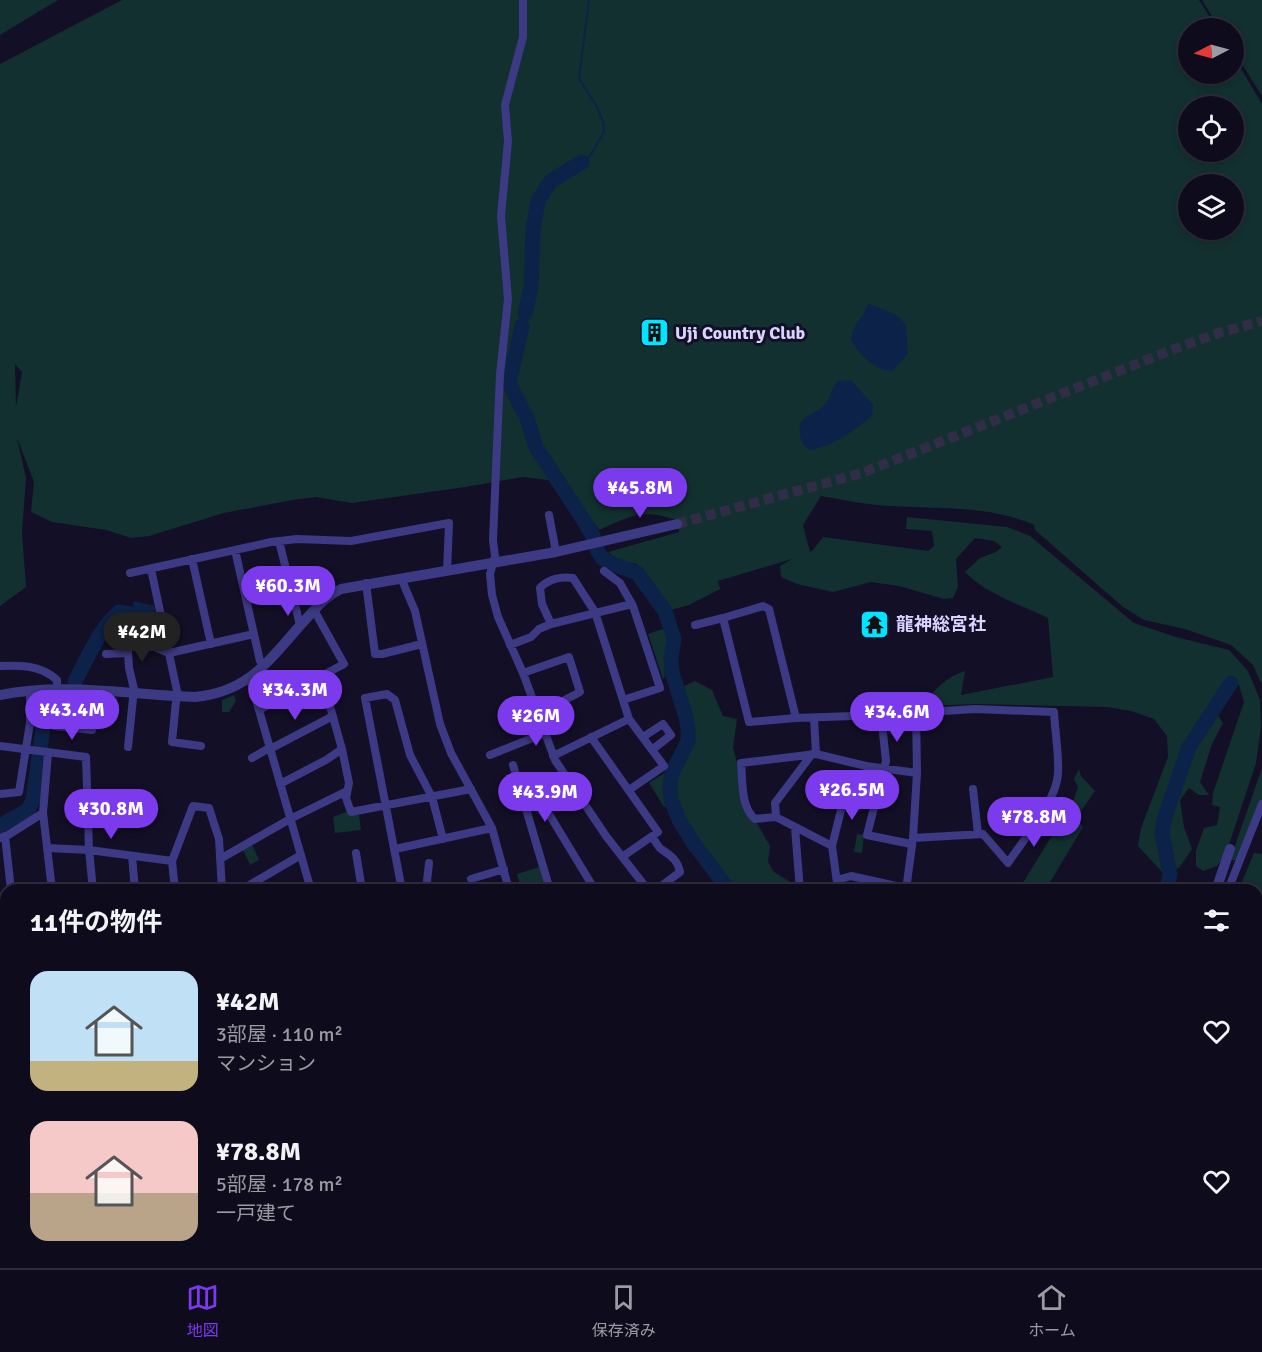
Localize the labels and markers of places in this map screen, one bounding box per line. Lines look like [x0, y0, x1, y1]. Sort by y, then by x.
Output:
building icon: Uji Country Club [638, 317, 670, 349]
place label: Uji Country Club [675, 322, 806, 344]
pin: ¥45.8M [591, 468, 689, 519]
pin: ¥60.3M [239, 566, 337, 617]
temple icon: 龍神総宮社 [859, 608, 891, 640]
pin: ¥42M [106, 612, 178, 663]
place label: 龍神総宮社 [896, 613, 986, 635]
pin: ¥34.3M [246, 670, 344, 721]
pin: ¥43.4M [23, 690, 121, 741]
pin: ¥34.6M [848, 692, 946, 743]
pin: ¥26M [500, 696, 572, 747]
pin: ¥26.5M [803, 770, 901, 821]
pin: ¥43.9M [496, 772, 594, 823]
pin: ¥30.8M [62, 789, 160, 840]
pin: ¥78.8M [985, 797, 1083, 848]

